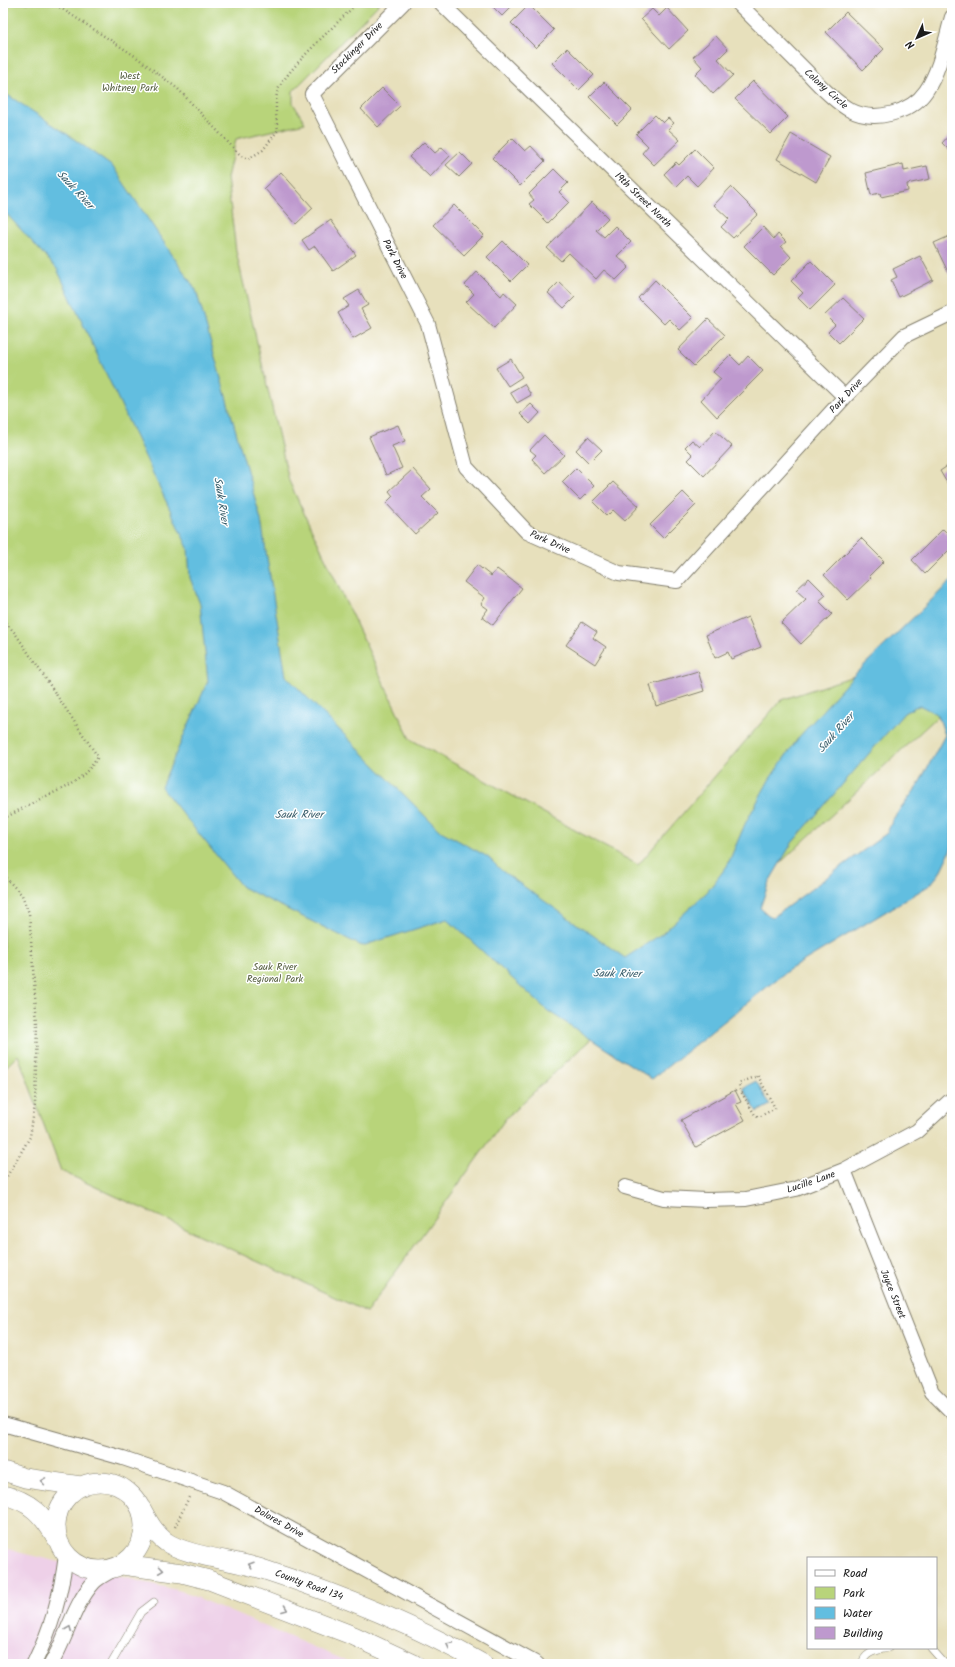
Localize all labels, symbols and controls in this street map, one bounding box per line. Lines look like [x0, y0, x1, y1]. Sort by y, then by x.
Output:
street label: Stockinger Drive [327, 18, 387, 78]
north arrow [897, 18, 937, 58]
text: N [902, 36, 919, 53]
street label: Colony Circle [800, 65, 852, 114]
park label: West Whitney Park [102, 68, 158, 96]
water label: Sauk River [52, 166, 100, 215]
street label: 19th Street North [611, 168, 675, 232]
street label: Park Drive [378, 236, 412, 282]
street label: Park Drive [825, 374, 867, 417]
water label: Sauk River [208, 476, 234, 529]
street label: Park Drive [527, 526, 573, 558]
water label: Sauk River [813, 707, 860, 757]
water label: Sauk River [275, 806, 325, 824]
park label: Sauk River Regional Park [247, 959, 304, 987]
water label: Sauk River [593, 965, 644, 983]
street label: Lucille Lane [785, 1166, 838, 1198]
street label: Joyce Street [876, 1267, 910, 1321]
one-way arrow [40, 1477, 46, 1486]
street label: Dolores Drive [251, 1502, 307, 1543]
legend [807, 1557, 937, 1649]
one-way arrow [248, 1561, 255, 1570]
text: Road [843, 1564, 868, 1583]
one-way arrow [158, 1565, 164, 1574]
street label: County Road 134 [273, 1565, 346, 1605]
text: Park [843, 1584, 865, 1603]
text: Water [843, 1604, 873, 1623]
one-way arrow [281, 1605, 288, 1613]
text: Building [843, 1624, 883, 1643]
one-way arrow [64, 1626, 72, 1633]
one-way arrow [446, 1642, 454, 1650]

